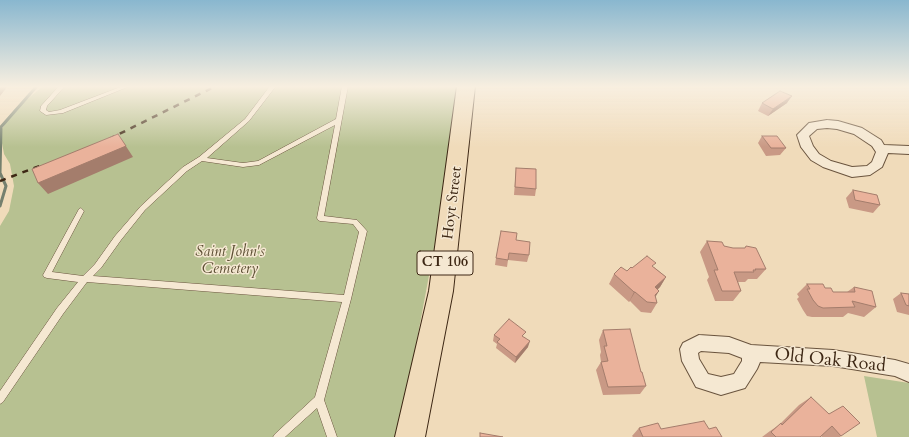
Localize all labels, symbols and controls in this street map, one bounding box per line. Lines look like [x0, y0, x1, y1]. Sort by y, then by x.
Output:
street label: Hoyt Street [440, 165, 466, 241]
park label: Saint John's Cemetery [195, 244, 265, 279]
road number: CT 106 [417, 251, 473, 275]
street label: Old Oak Road [773, 344, 887, 378]

